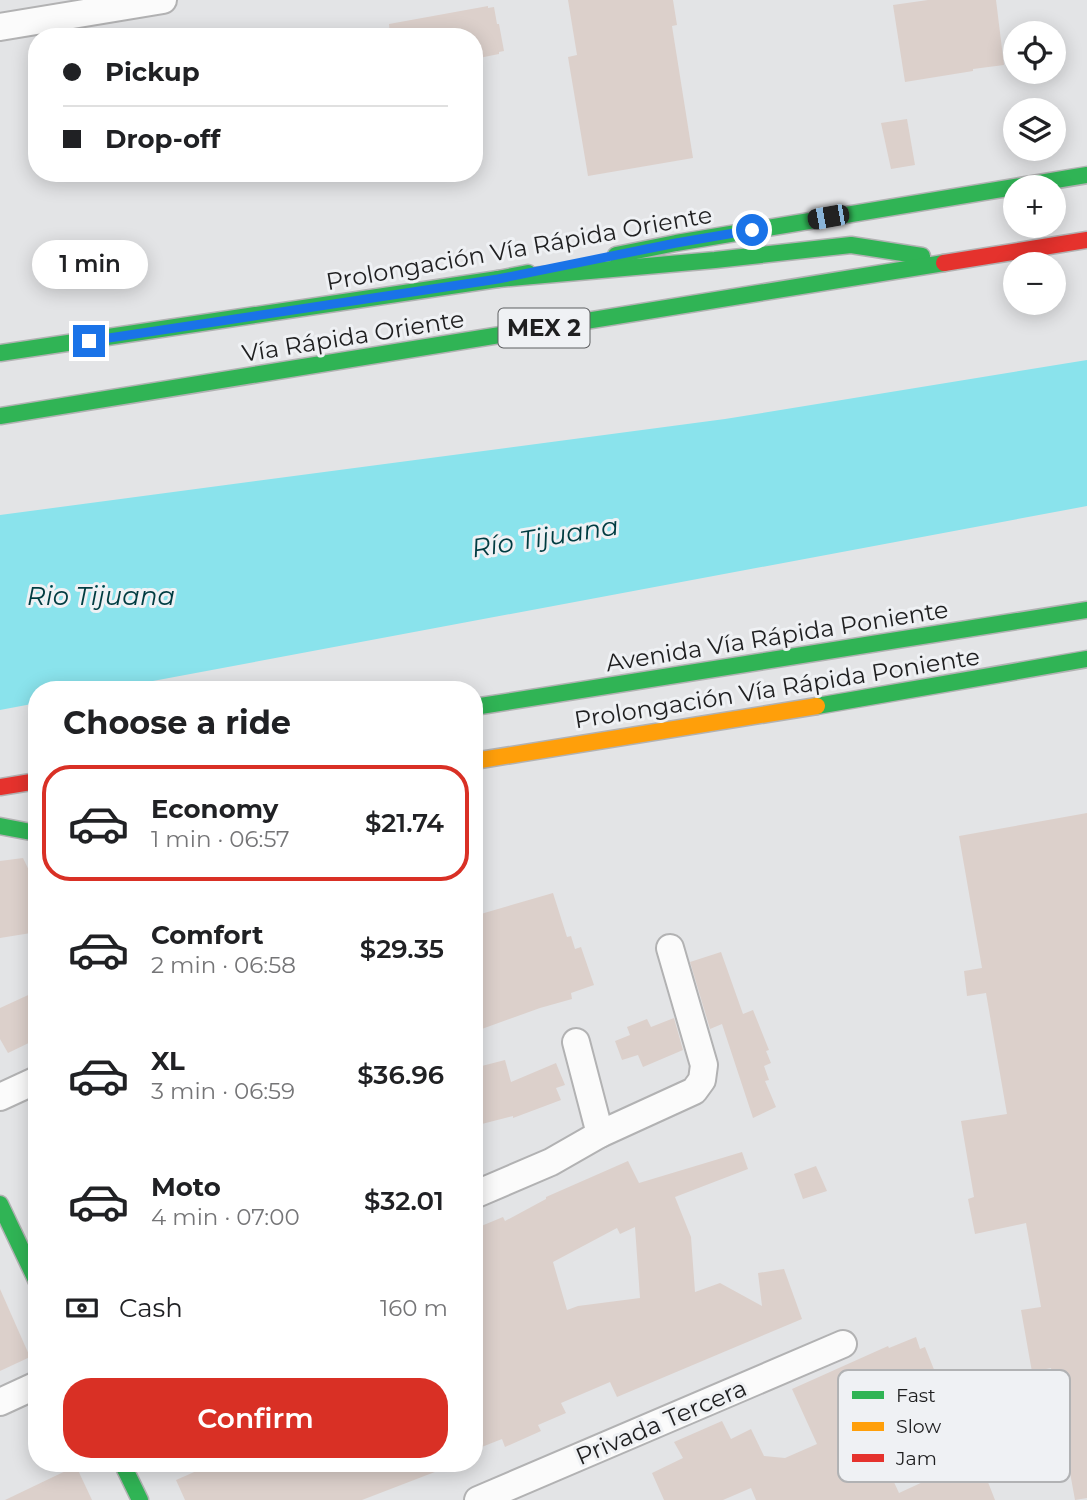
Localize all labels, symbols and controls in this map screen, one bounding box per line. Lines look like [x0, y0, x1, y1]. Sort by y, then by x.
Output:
map controls [1003, 21, 1066, 315]
button: locate [1003, 21, 1066, 84]
text: Pickup [105, 56, 200, 88]
button: layers [1003, 98, 1066, 161]
text: Drop-off [105, 123, 220, 155]
button: + [1003, 175, 1066, 238]
street label: Prolongación Vía Rápida Oriente [324, 200, 714, 296]
car [806, 203, 851, 231]
route start [736, 214, 768, 246]
callout: 1 min [31, 240, 147, 288]
text: 1 min [59, 250, 121, 278]
button: − [1003, 252, 1066, 315]
street label: Vía Rápida Oriente [240, 304, 466, 368]
road number: MEX 2 [498, 308, 590, 348]
route end [73, 325, 105, 357]
water label: Río Tijuana [469, 510, 621, 564]
water label: Rio Tijuana [27, 580, 175, 612]
street label: Avenida Vía Rápida Poniente [604, 595, 950, 677]
street label: Prolongación Vía Rápida Poniente [572, 642, 982, 734]
text: Choose a ride [63, 703, 291, 742]
icon: car [67, 792, 130, 855]
text: Economy [151, 793, 278, 825]
text: $21.74 [365, 807, 444, 839]
text: 1 min · 06:57 [151, 825, 290, 853]
icon: car [67, 918, 130, 981]
text: Comfort [151, 919, 263, 951]
text: $29.35 [360, 933, 444, 965]
text: 2 min · 06:58 [151, 951, 296, 979]
icon: car [67, 1044, 130, 1107]
text: XL [151, 1045, 185, 1077]
text: $36.96 [357, 1059, 444, 1091]
text: 3 min · 06:59 [151, 1077, 295, 1105]
icon: car [67, 1170, 130, 1233]
text: Moto [151, 1171, 221, 1203]
text: $32.01 [364, 1185, 444, 1217]
text: 4 min · 07:00 [151, 1203, 300, 1231]
icon: cash [63, 1289, 101, 1327]
text: Cash [119, 1292, 183, 1324]
text: 160 m [380, 1294, 448, 1322]
legend [838, 1370, 1070, 1482]
street label: Privada Tercera [571, 1373, 751, 1471]
button: Confirm [63, 1378, 448, 1458]
text: Fast [896, 1384, 936, 1407]
text: Slow [896, 1415, 941, 1438]
text: Jam [895, 1447, 937, 1470]

